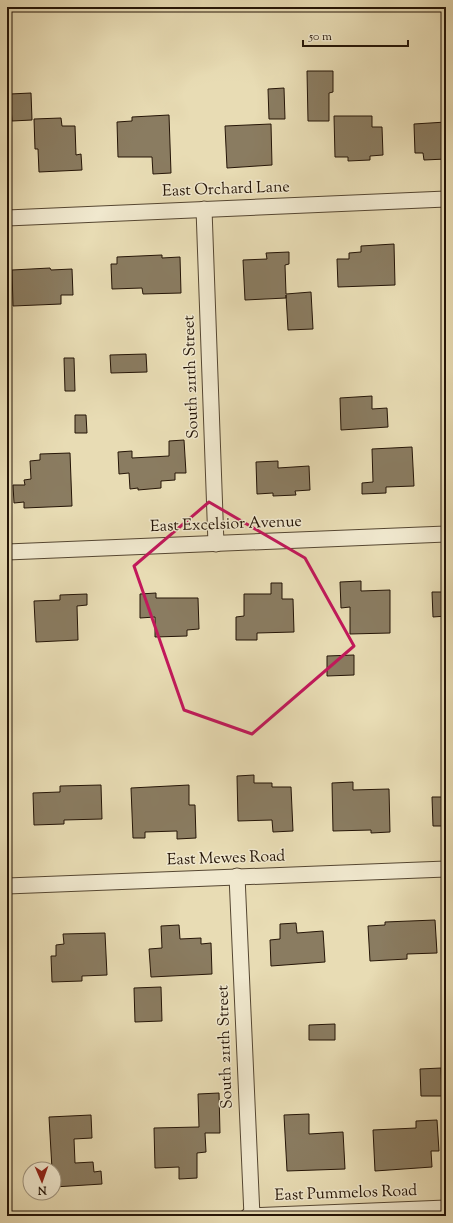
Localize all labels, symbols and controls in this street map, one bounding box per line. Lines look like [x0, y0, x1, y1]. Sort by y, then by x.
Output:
scale bar [303, 22, 408, 48]
text: 50 m [308, 28, 332, 46]
street label: East Orchard Lane [162, 176, 290, 204]
street label: South 211th Street [178, 314, 206, 439]
street label: East Excelsior Avenue [150, 511, 302, 539]
street label: East Mewes Road [166, 845, 286, 873]
street label: South 211th Street [212, 984, 240, 1109]
north arrow [22, 1161, 62, 1201]
street label: East Pummelos Road [274, 1180, 418, 1208]
text: N [37, 1182, 48, 1198]

